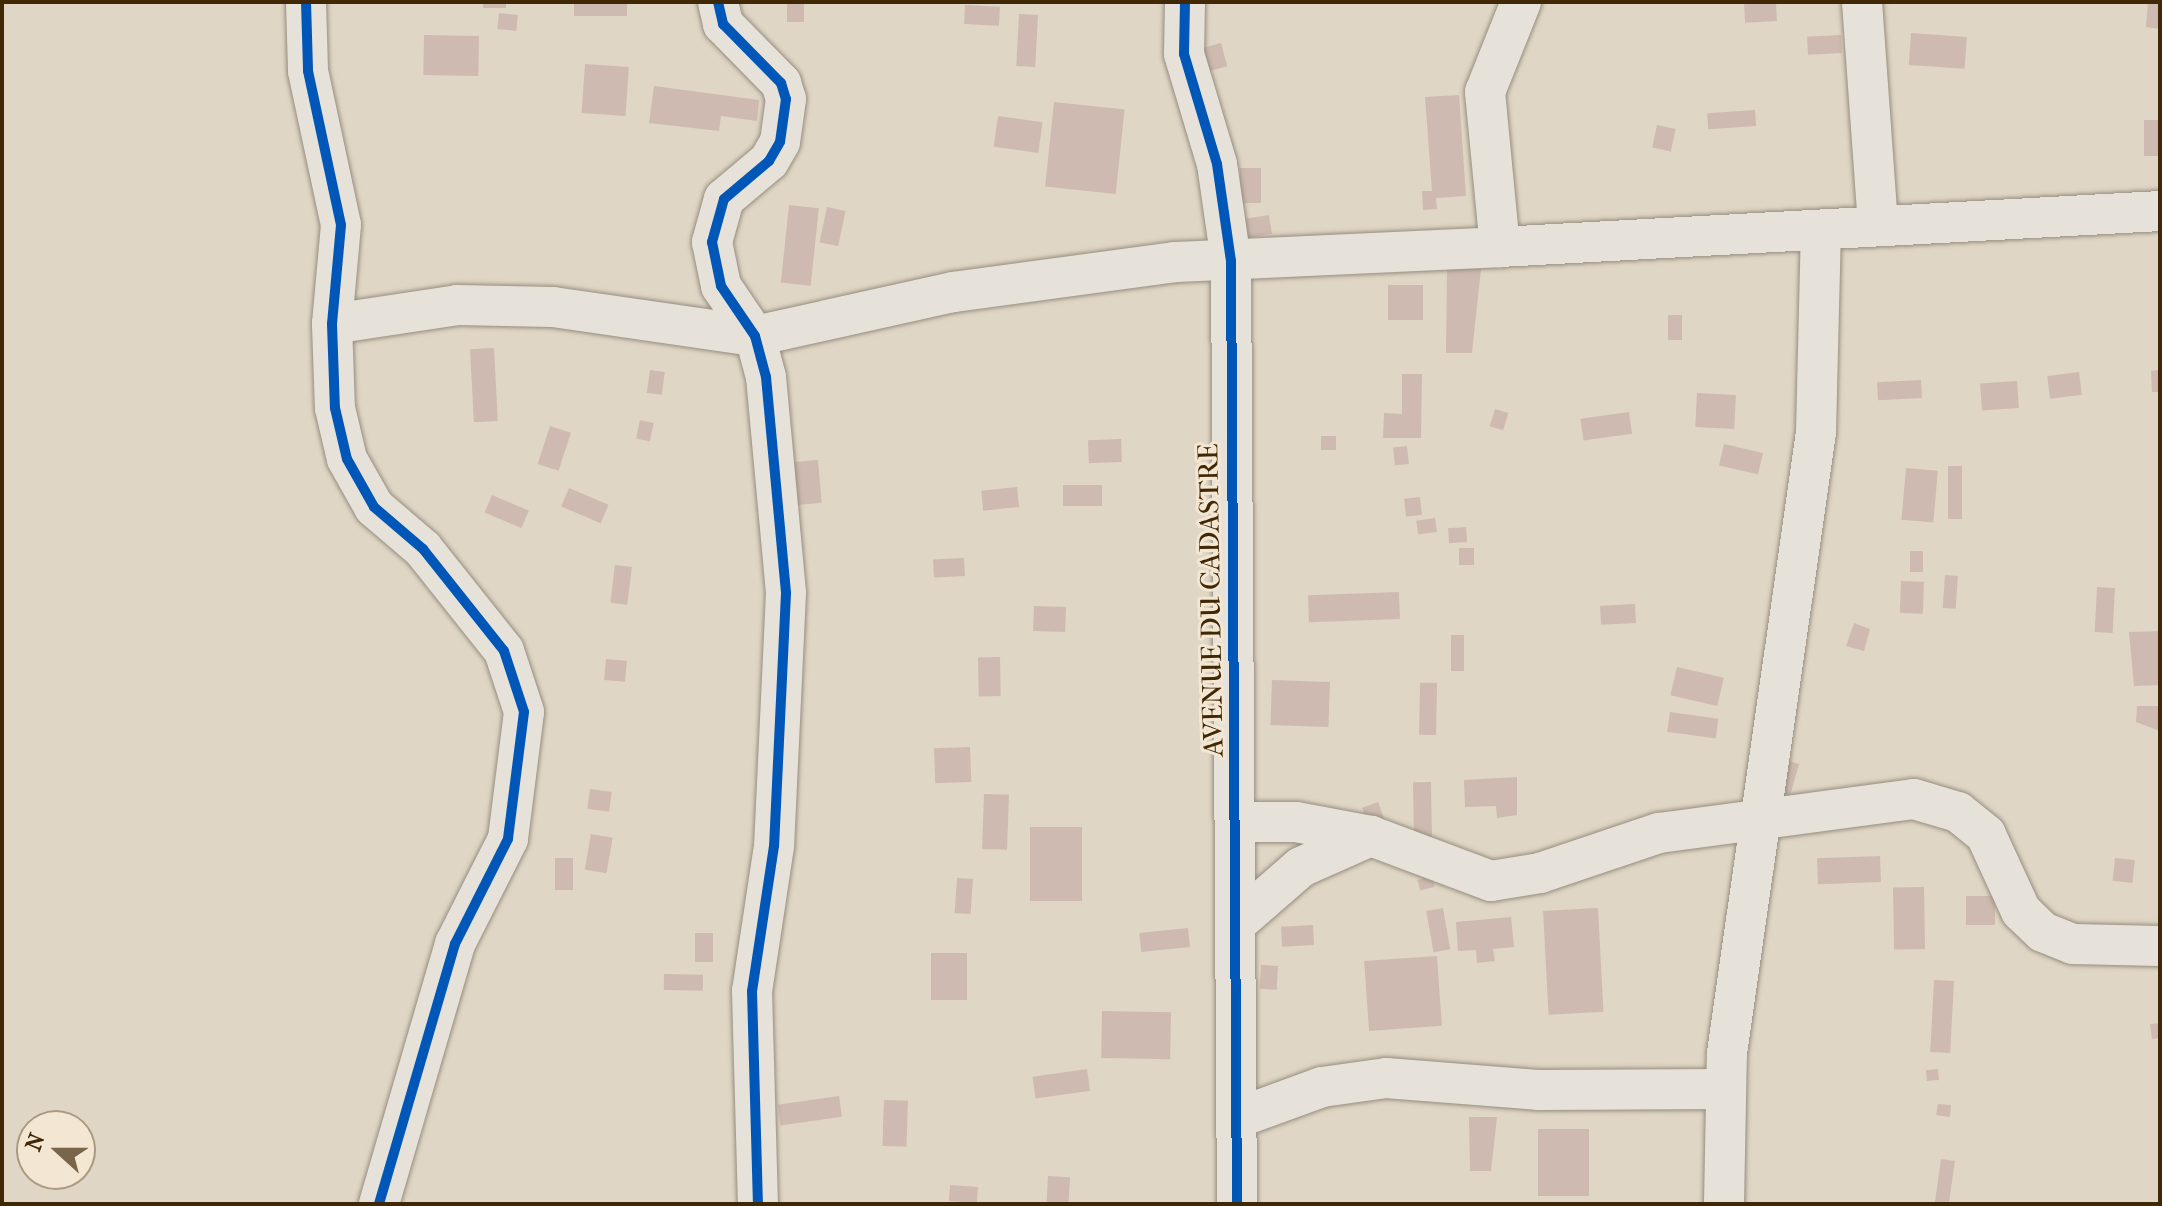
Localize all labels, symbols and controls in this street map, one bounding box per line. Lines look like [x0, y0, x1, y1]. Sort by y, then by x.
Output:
street label: AVENUE DU CADASTRE [1191, 443, 1231, 757]
north arrow [16, 1110, 96, 1190]
text: N [20, 1130, 51, 1155]

